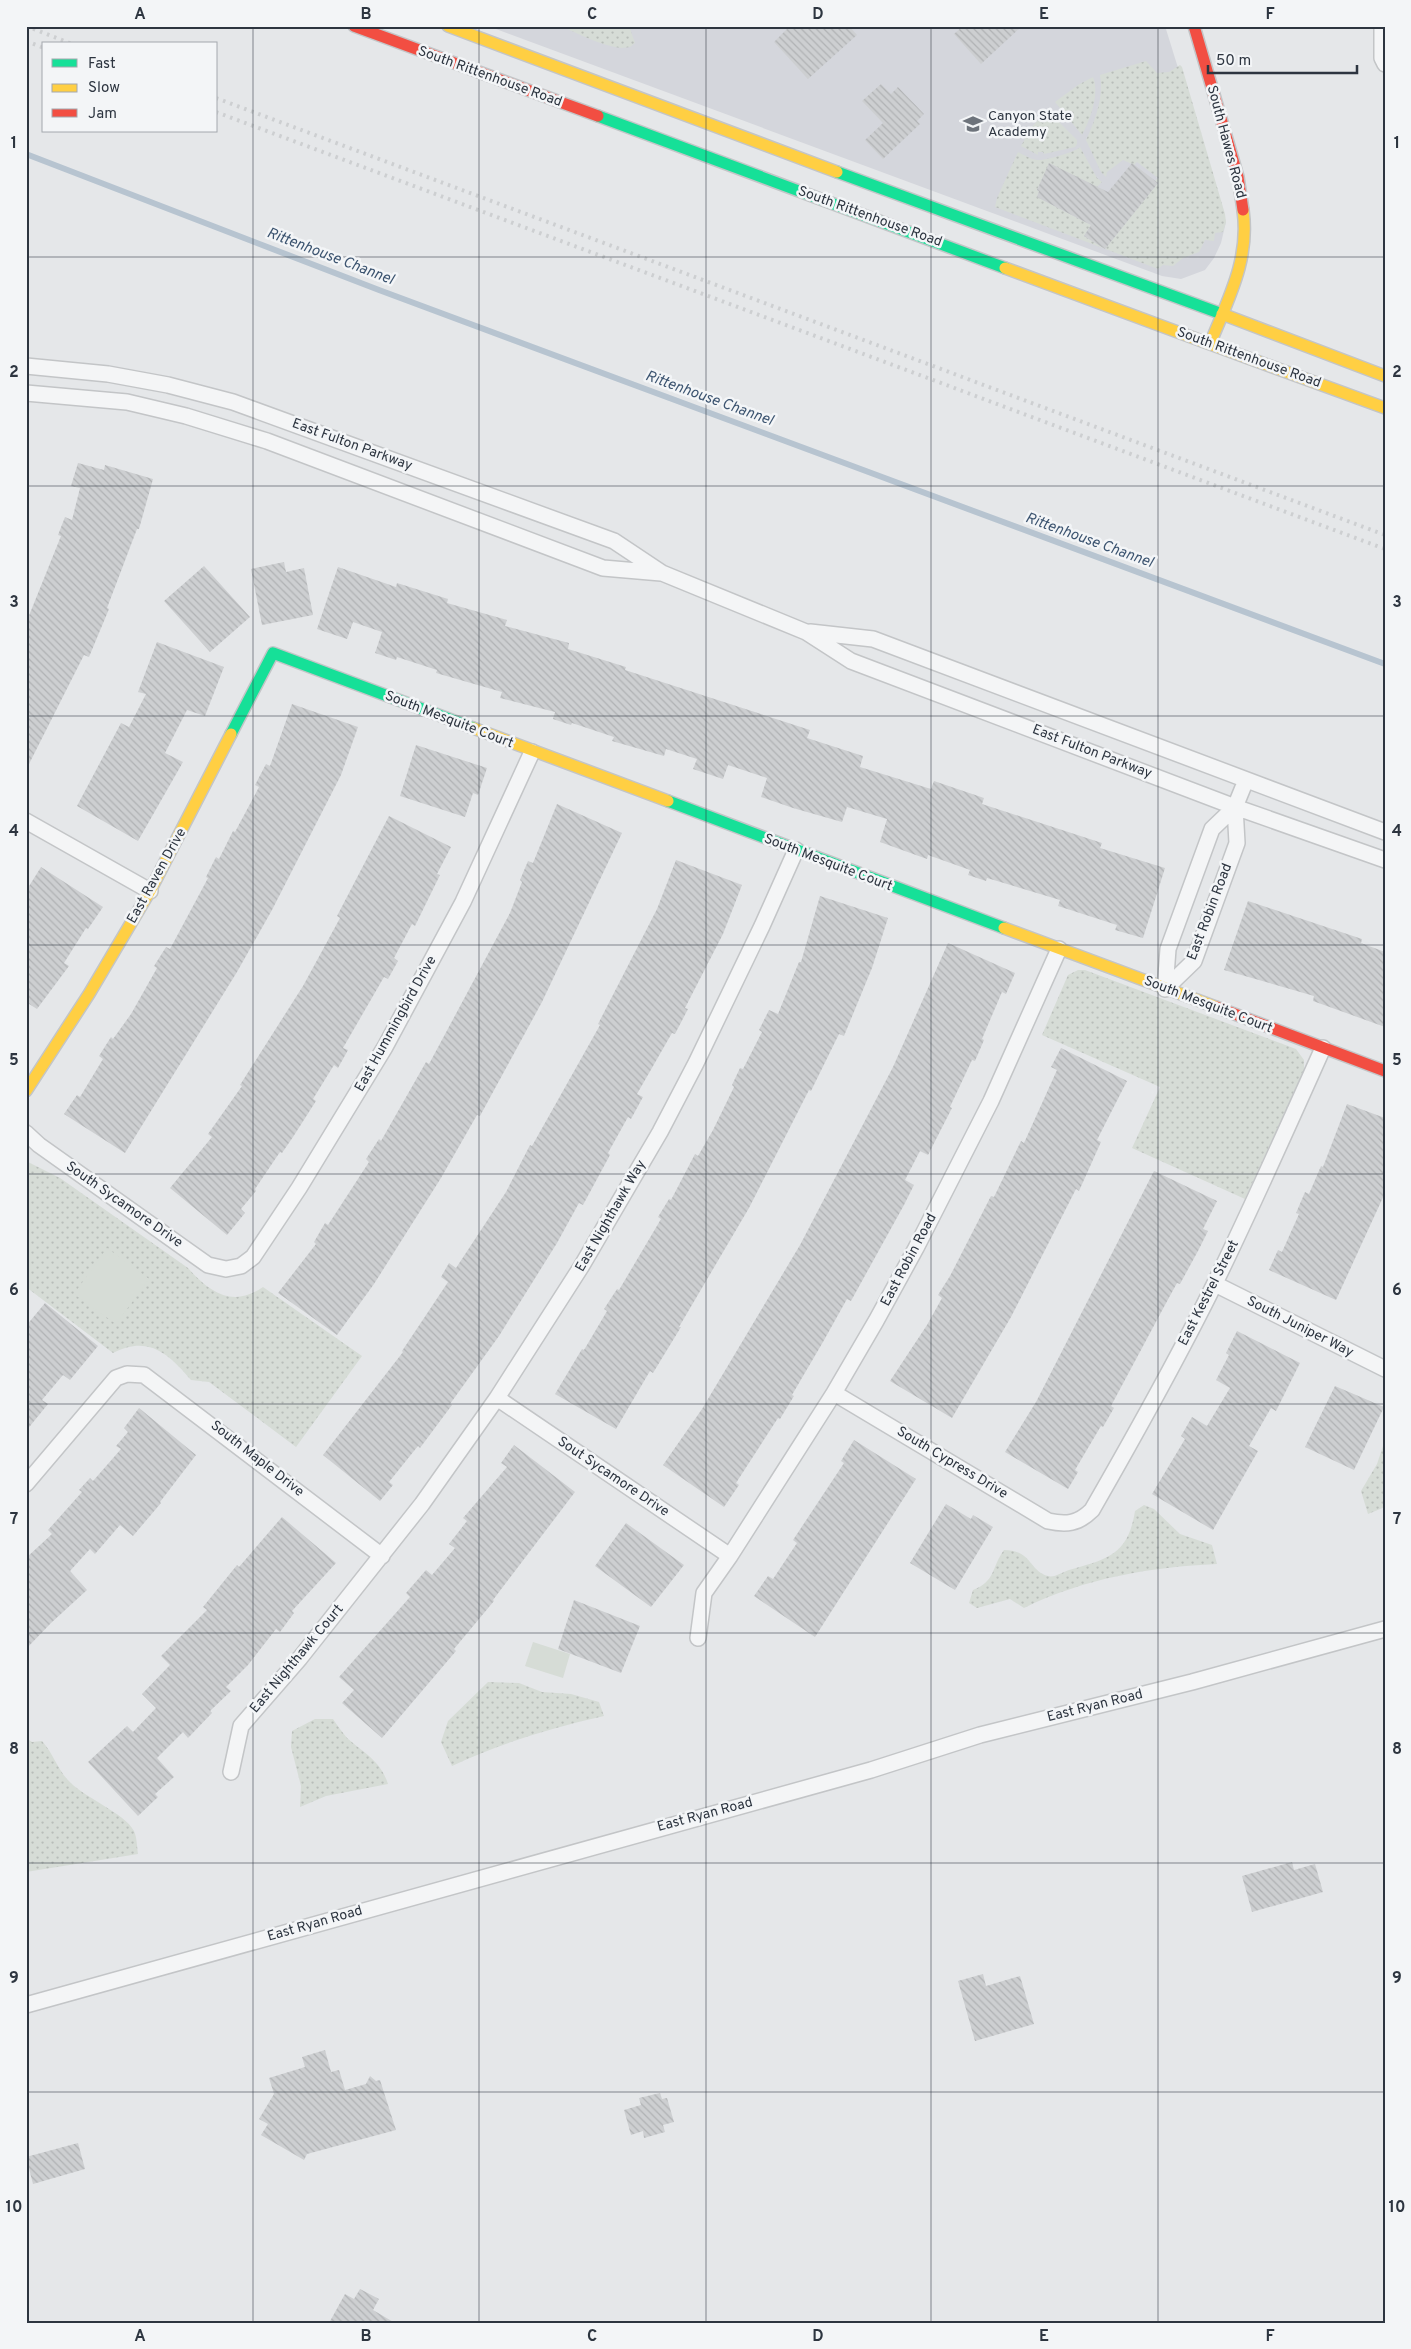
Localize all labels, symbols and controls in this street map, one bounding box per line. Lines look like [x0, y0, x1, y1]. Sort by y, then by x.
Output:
text: A [134, 5, 146, 25]
text: B [360, 5, 372, 25]
text: C [587, 5, 597, 25]
text: D [812, 5, 824, 25]
text: E [1039, 5, 1049, 25]
text: F [1265, 5, 1275, 25]
legend [42, 42, 218, 132]
scale bar [1208, 42, 1357, 74]
street label: South Rittenhouse Road [416, 43, 564, 111]
text: 50 m [1216, 52, 1251, 71]
text: Fast [88, 55, 116, 74]
text: Slow [88, 79, 120, 98]
street label: South Hawes Road [1203, 84, 1249, 200]
text: Jam [88, 105, 117, 124]
place label: Canyon State Academy [988, 108, 1072, 141]
school or university icon: Canyon State Academy [962, 113, 984, 135]
text: 1 [11, 134, 17, 154]
text: 1 [1394, 134, 1400, 154]
street label: South Rittenhouse Road [796, 183, 944, 251]
water label: Rittenhouse Channel [264, 224, 397, 290]
street label: South Rittenhouse Road [1175, 324, 1323, 392]
text: 2 [9, 363, 19, 383]
text: 2 [1392, 363, 1402, 383]
water label: Rittenhouse Channel [643, 367, 777, 431]
street label: East Fulton Parkway [289, 415, 415, 475]
water label: Rittenhouse Channel [1023, 509, 1157, 573]
text: 3 [9, 593, 19, 613]
text: 3 [1392, 593, 1402, 613]
street label: South Mesquite Court [382, 688, 516, 752]
street label: East Fulton Parkway [1030, 721, 1154, 783]
text: 4 [9, 822, 19, 842]
text: 4 [1392, 822, 1402, 842]
street label: East Raven Drive [124, 825, 190, 927]
street label: South Mesquite Court [761, 831, 895, 895]
street label: East Robin Road [1184, 861, 1236, 963]
street label: East Hummingbird Drive [352, 953, 440, 1095]
street label: South Mesquite Court [1141, 973, 1275, 1037]
text: 5 [9, 1051, 19, 1071]
text: 5 [1392, 1051, 1402, 1071]
street label: East Nighthawk Way [572, 1157, 650, 1275]
street label: South Sycamore Drive [62, 1158, 186, 1252]
street label: East Robin Road [877, 1211, 941, 1309]
street label: East Kestrel Street [1175, 1237, 1243, 1349]
text: 6 [9, 1281, 19, 1301]
text: 6 [1392, 1281, 1402, 1301]
street label: South Juniper Way [1244, 1293, 1356, 1361]
street label: South Maple Drive [207, 1417, 307, 1501]
street label: South Cypress Drive [893, 1423, 1011, 1503]
street label: Sout Sycamore Drive [554, 1433, 672, 1521]
text: 7 [10, 1510, 18, 1530]
text: 7 [1393, 1510, 1401, 1530]
street label: East Nighthawk Court [247, 1601, 347, 1717]
street label: East Ryan Road [1045, 1686, 1145, 1726]
text: 8 [9, 1740, 19, 1760]
text: 8 [1392, 1740, 1402, 1760]
street label: East Ryan Road [655, 1794, 755, 1836]
street label: East Ryan Road [266, 1902, 364, 1946]
text: 9 [9, 1969, 19, 1989]
text: 9 [1392, 1969, 1402, 1989]
text: 10 [6, 2198, 22, 2218]
text: 10 [1389, 2198, 1405, 2218]
text: A [134, 2327, 146, 2347]
text: B [360, 2327, 372, 2347]
text: C [587, 2327, 597, 2347]
text: D [812, 2327, 824, 2347]
text: E [1039, 2327, 1049, 2347]
text: F [1265, 2327, 1275, 2347]

